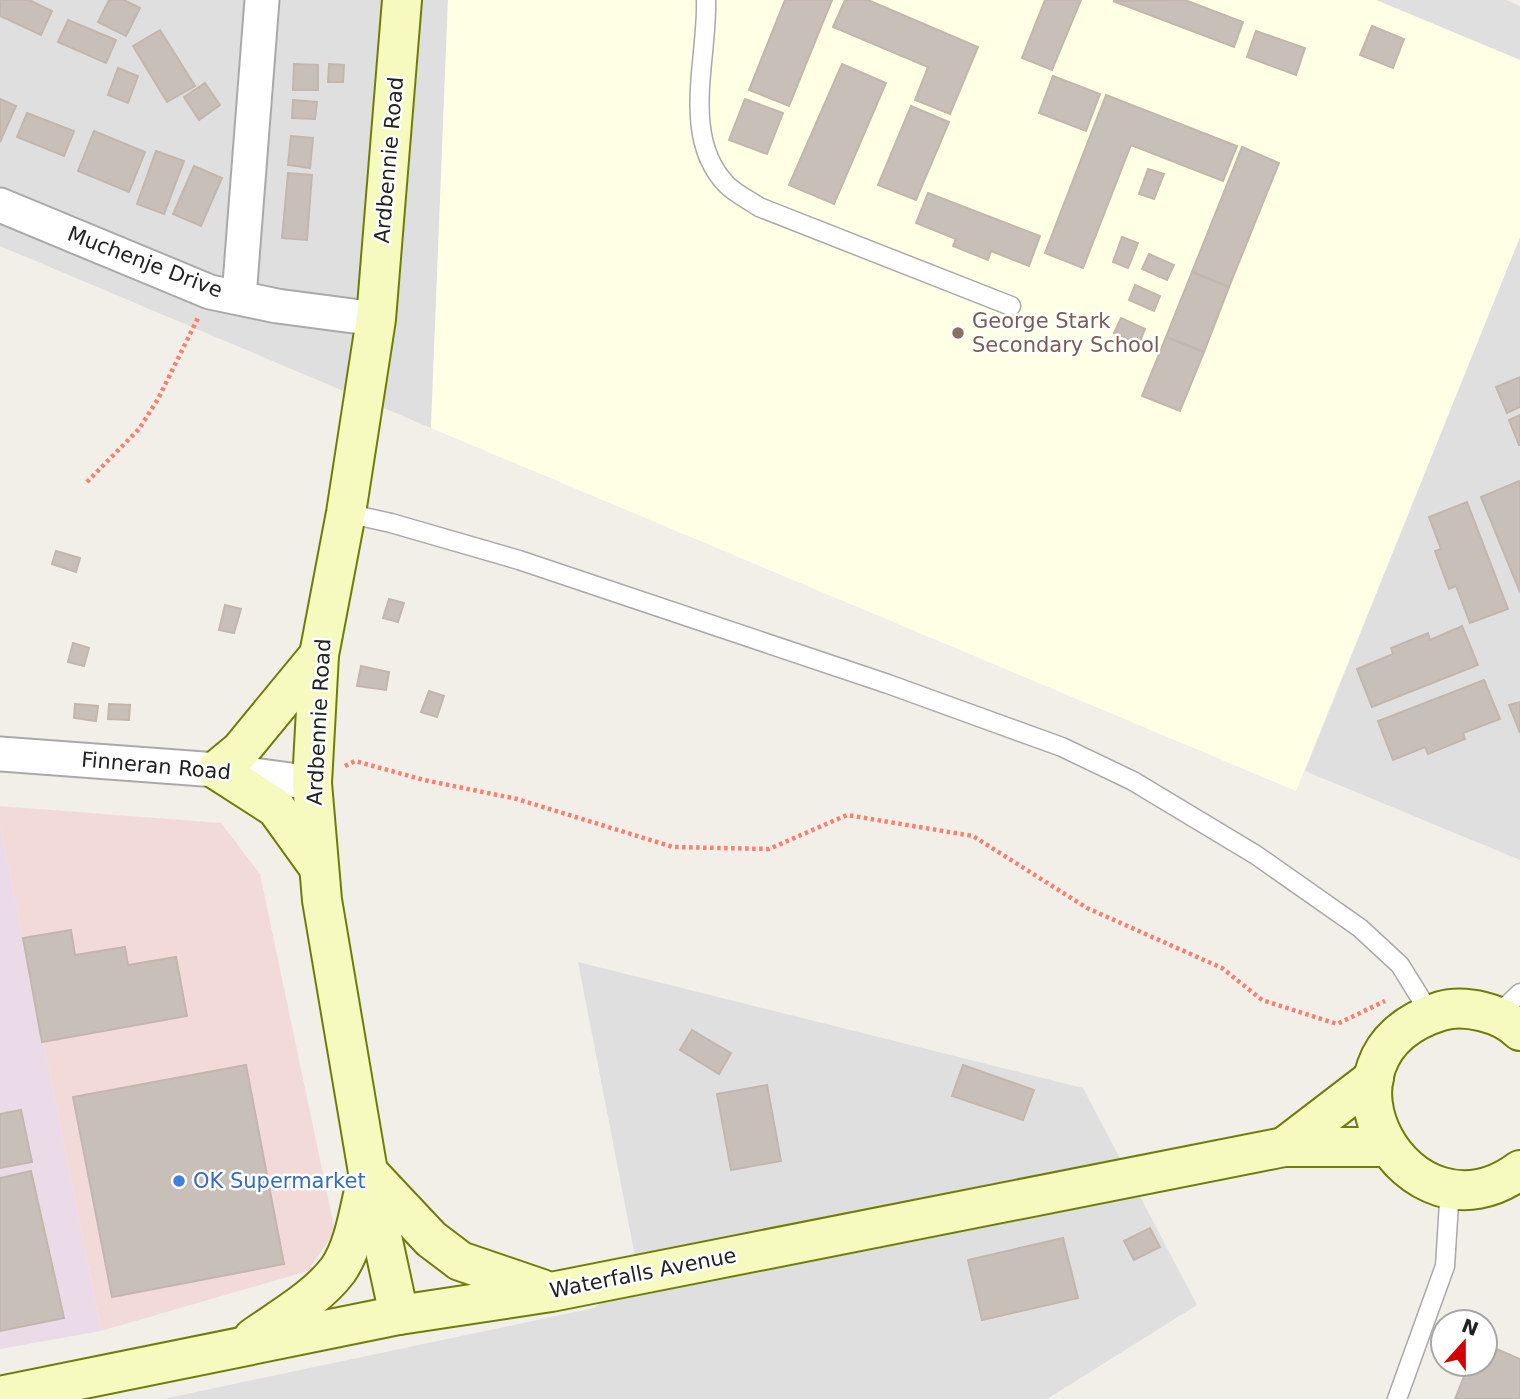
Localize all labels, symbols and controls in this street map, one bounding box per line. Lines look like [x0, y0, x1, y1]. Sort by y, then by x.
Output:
street label: Ardbennie Road [370, 76, 408, 244]
street label: Muchenje Drive [64, 221, 226, 303]
place label: George Stark Secondary School [972, 309, 1160, 357]
marker: George Stark Secondary School [950, 325, 966, 341]
street label: Ardbennie Road [303, 638, 335, 806]
street label: Finneran Road [80, 748, 232, 784]
place label: OK Supermarket [193, 1169, 366, 1193]
marker: OK Supermarket [171, 1173, 187, 1189]
street label: Waterfalls Avenue [548, 1243, 738, 1303]
north arrow [1429, 1308, 1499, 1378]
text: N [1459, 1314, 1481, 1340]

